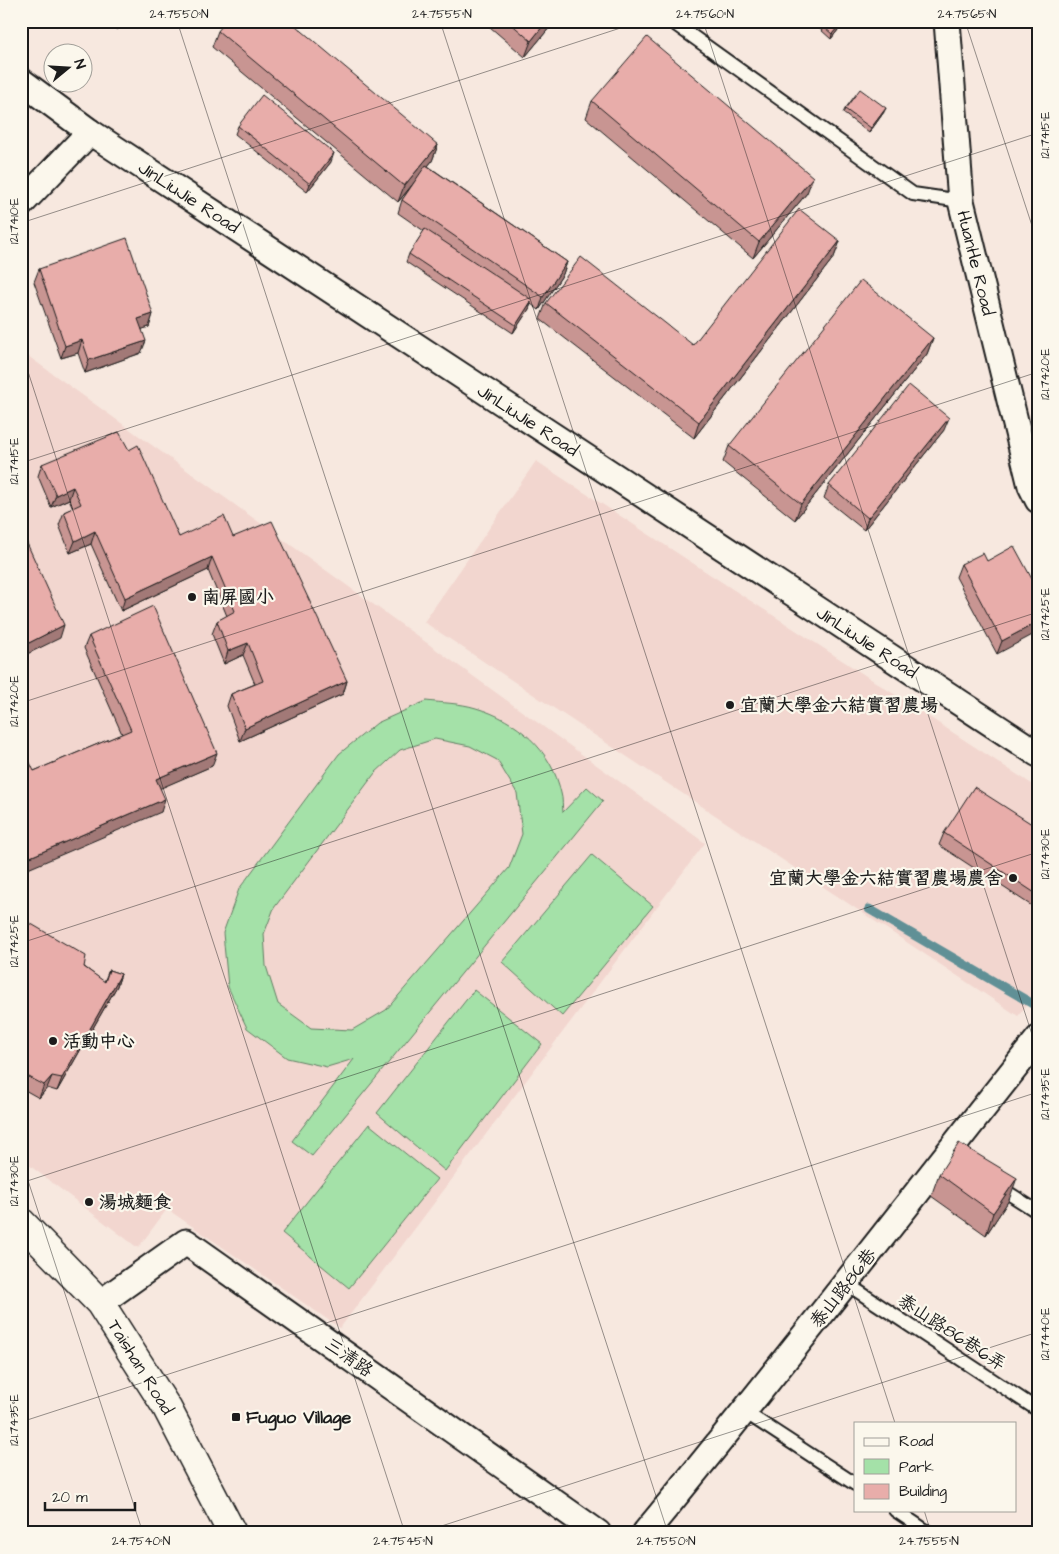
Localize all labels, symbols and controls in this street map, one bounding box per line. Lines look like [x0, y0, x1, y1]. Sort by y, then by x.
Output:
text: 24.7550°N [150, 6, 209, 23]
text: 24.7555°N [412, 6, 472, 23]
text: 24.7560°N [676, 6, 734, 23]
text: 24.7565°N [938, 6, 997, 23]
north arrow [42, 42, 92, 92]
text: N [69, 57, 90, 72]
text: 121.7415°E [1037, 112, 1054, 158]
street label: JinLiuJie Road [133, 155, 244, 240]
text: 121.7410°E [6, 198, 23, 244]
street label: HuanHe Road [950, 208, 1001, 318]
text: 121.7420°E [1037, 348, 1054, 400]
street label: JinLiuJie Road [472, 378, 583, 463]
text: 121.7415°E [6, 438, 23, 484]
place label: 南屏國小 [202, 585, 274, 610]
text: 121.7425°E [1037, 588, 1054, 640]
marker: 南屏國小 [186, 591, 198, 603]
street label: JinLiuJie Road [811, 600, 922, 685]
text: 121.7420°E [6, 675, 23, 727]
place label: 宜蘭大學金六結實習農場 [740, 693, 938, 718]
marker: 宜蘭大學金六結實習農場 [724, 699, 736, 711]
text: 121.7430°E [1037, 829, 1054, 879]
place label: 宜蘭大學金六結實習農場農舍 [769, 866, 1003, 891]
marker: 宜蘭大學金六結實習農場農舍 [1007, 872, 1019, 884]
text: 121.7425°E [6, 915, 23, 967]
place label: 活動中心 [63, 1029, 135, 1054]
marker: 活動中心 [47, 1035, 59, 1047]
text: 121.7435°E [1037, 1068, 1054, 1120]
text: 121.7430°E [6, 1156, 23, 1206]
place label: 湯城麵食 [99, 1190, 171, 1215]
marker: 湯城麵食 [83, 1196, 95, 1208]
street label: 泰山路86巷 [804, 1243, 882, 1333]
street label: 泰山路86巷6弄 [893, 1288, 1011, 1377]
text: 121.7440°E [1037, 1308, 1054, 1360]
street label: Taishan Road [101, 1315, 180, 1420]
street label: 三清路 [319, 1332, 378, 1383]
text: 121.7435°E [6, 1394, 23, 1446]
place label: Fuguo Village [246, 1405, 351, 1431]
marker: Fuguo Village [230, 1411, 242, 1423]
legend [854, 1422, 1016, 1512]
text: Road [899, 1431, 934, 1452]
text: Park [899, 1457, 934, 1478]
scale bar [45, 1479, 135, 1511]
text: Building [899, 1481, 947, 1503]
text: 20 m [52, 1487, 88, 1508]
text: 24.7540°N [112, 1533, 171, 1550]
text: 24.7545°N [373, 1533, 433, 1550]
text: 24.7550°N [637, 1533, 696, 1550]
text: 24.7555°N [899, 1533, 959, 1550]

